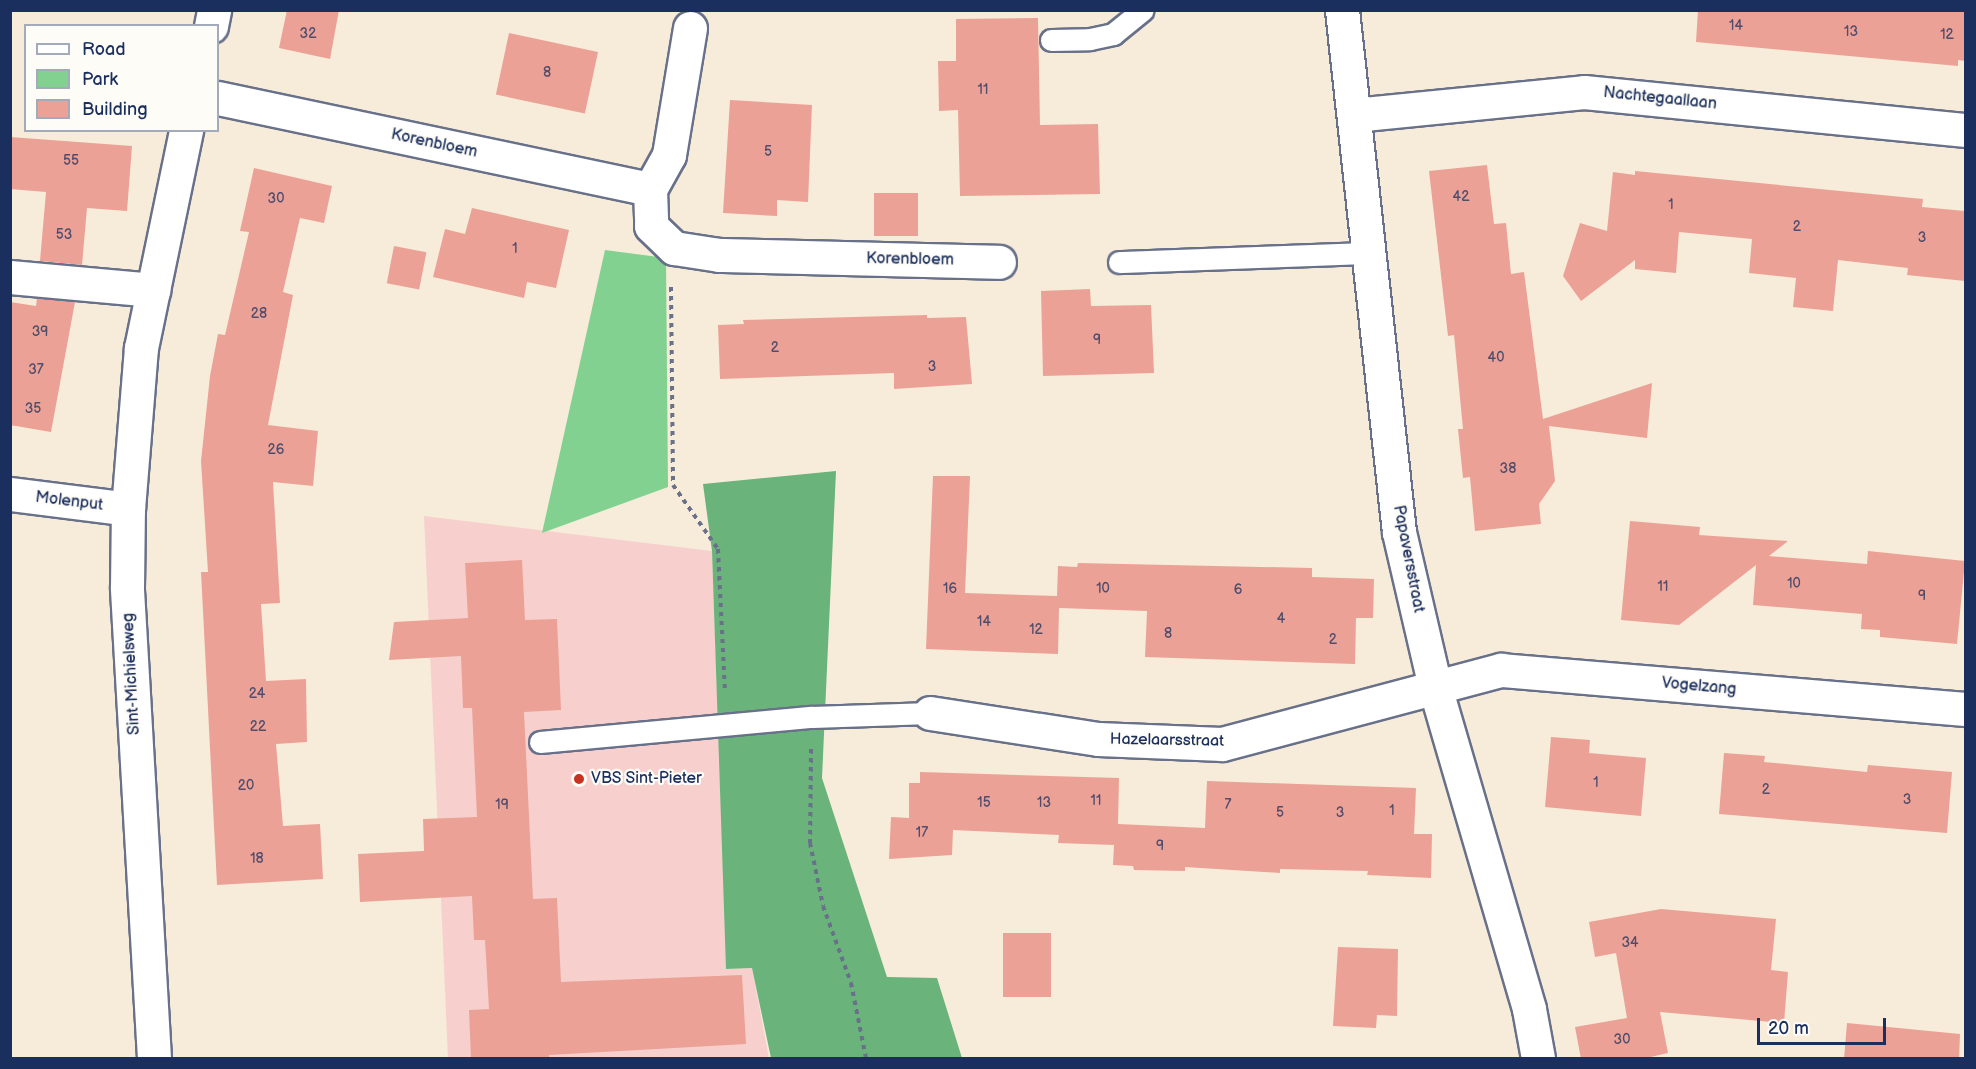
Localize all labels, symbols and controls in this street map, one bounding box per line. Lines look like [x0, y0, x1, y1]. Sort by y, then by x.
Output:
house number: 14 [1729, 18, 1743, 34]
legend [24, 24, 219, 132]
house number: 13 [1844, 24, 1858, 40]
house number: 32 [300, 26, 316, 42]
house number: 12 [1940, 27, 1954, 43]
text: Road [82, 39, 126, 60]
house number: 8 [543, 65, 551, 81]
text: Park [82, 69, 118, 90]
house number: 11 [978, 82, 988, 98]
street label: Nachtegaallaan [1602, 83, 1718, 115]
text: Building [82, 99, 148, 120]
street label: Korenbloem [389, 126, 479, 162]
house number: 5 [764, 144, 772, 160]
house number: 55 [63, 153, 79, 169]
house number: 42 [1453, 189, 1469, 205]
house number: 30 [268, 191, 284, 207]
house number: 1 [1668, 197, 1674, 213]
house number: 2 [1793, 219, 1801, 235]
house number: 53 [56, 227, 72, 243]
house number: 3 [1918, 230, 1926, 246]
house number: 1 [512, 241, 518, 257]
street label: Korenbloem [866, 250, 954, 270]
house number: 28 [251, 306, 267, 322]
house number: 39 [32, 324, 48, 340]
house number: 9 [1093, 332, 1101, 348]
house number: 2 [771, 340, 779, 356]
house number: 40 [1488, 350, 1504, 366]
house number: 3 [928, 359, 936, 375]
house number: 37 [28, 362, 44, 378]
house number: 35 [25, 401, 41, 417]
house number: 26 [268, 442, 284, 458]
house number: 38 [1500, 461, 1516, 477]
street label: Molenput [34, 488, 104, 516]
street label: Papaversstraat [1388, 504, 1428, 614]
house number: 10 [1787, 576, 1801, 592]
house number: 11 [1658, 579, 1668, 595]
house number: 16 [943, 581, 957, 597]
house number: 10 [1096, 581, 1110, 597]
house number: 6 [1234, 582, 1242, 598]
house number: 9 [1918, 588, 1926, 604]
house number: 4 [1277, 611, 1285, 627]
street label: Sint-Michielsweg [119, 613, 145, 735]
house number: 14 [977, 614, 991, 630]
house number: 12 [1029, 622, 1043, 638]
house number: 8 [1164, 626, 1172, 642]
house number: 2 [1329, 632, 1337, 648]
street label: Vogelzang [1661, 674, 1737, 700]
house number: 24 [249, 686, 265, 702]
house number: 22 [250, 719, 266, 735]
street label: Hazelaarsstraat [1110, 730, 1224, 752]
place label: VBS Sint-Pieter [591, 769, 702, 789]
marker: VBS Sint-Pieter [572, 772, 586, 786]
house number: 1 [1593, 775, 1599, 791]
house number: 20 [238, 778, 254, 794]
house number: 2 [1762, 782, 1770, 798]
house number: 3 [1903, 792, 1911, 808]
house number: 11 [1091, 793, 1101, 809]
house number: 15 [977, 795, 991, 811]
house number: 13 [1037, 795, 1051, 811]
house number: 19 [495, 797, 509, 813]
house number: 7 [1225, 797, 1231, 813]
house number: 1 [1389, 803, 1395, 819]
house number: 5 [1276, 805, 1284, 821]
house number: 3 [1336, 805, 1344, 821]
house number: 17 [916, 825, 928, 841]
house number: 9 [1156, 838, 1164, 854]
house number: 18 [250, 851, 264, 867]
house number: 34 [1621, 935, 1639, 951]
scale bar [1760, 1006, 1889, 1044]
text: 20 m [1768, 1018, 1809, 1039]
house number: 30 [1614, 1032, 1630, 1048]

